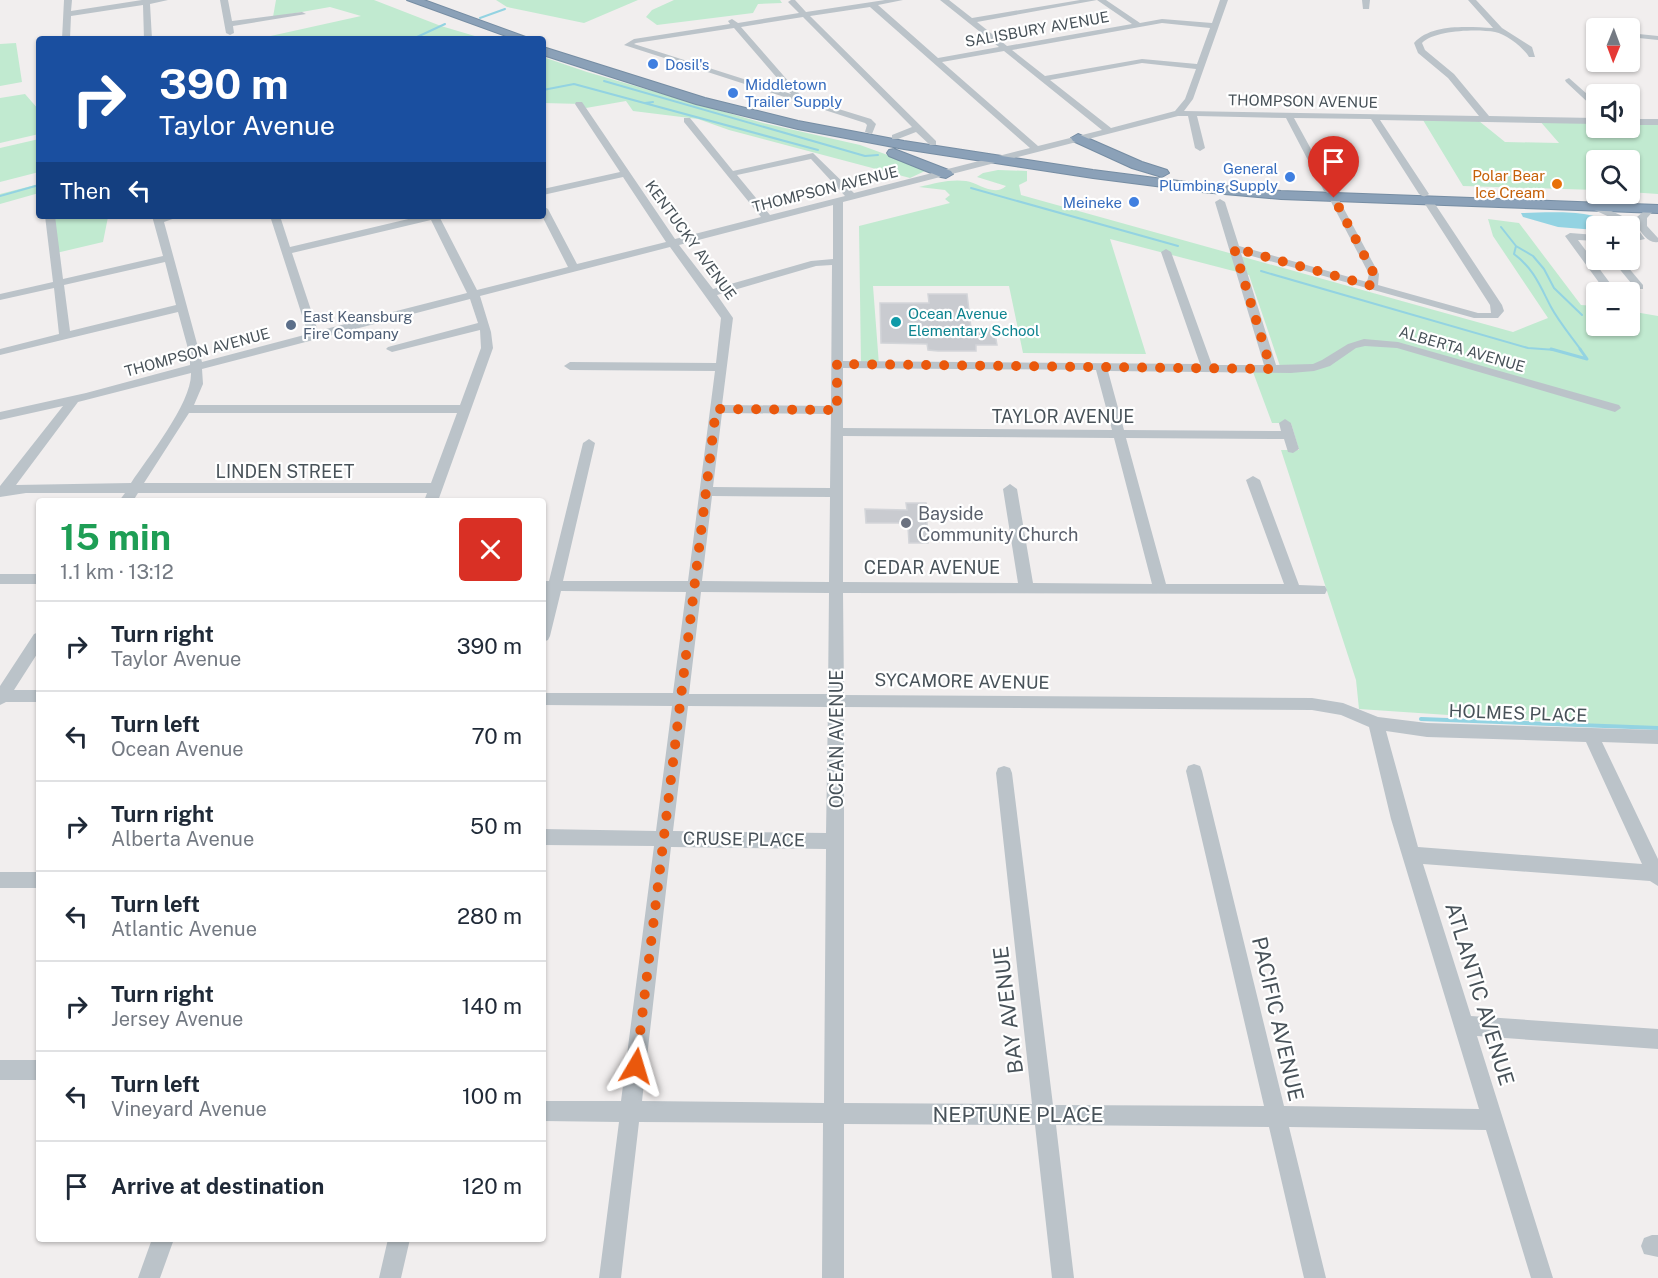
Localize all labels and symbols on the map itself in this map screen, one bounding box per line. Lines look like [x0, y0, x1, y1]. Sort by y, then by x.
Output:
street label: SALISBURY AVENUE [964, 8, 1110, 50]
north arrow [1586, 18, 1640, 72]
place label: Dosil's [665, 56, 709, 73]
marker: Dosil's [646, 57, 660, 71]
place label: Middletown Trailer Supply [745, 76, 842, 110]
marker: Middletown Trailer Supply [726, 86, 740, 100]
street label: THOMPSON AVENUE [1228, 91, 1378, 111]
pin [1308, 136, 1359, 198]
place label: General Plumbing Supply [1159, 160, 1278, 194]
street label: THOMPSON AVENUE [750, 163, 900, 215]
place label: Polar Bear Ice Cream [1472, 167, 1545, 201]
marker: General Plumbing Supply [1283, 170, 1297, 184]
street label: KENTUCKY AVENUE [642, 177, 740, 303]
marker: Polar Bear Ice Cream [1550, 177, 1564, 191]
place label: Meineke [1063, 194, 1122, 211]
marker: Meineke [1127, 195, 1141, 209]
place label: Ocean Avenue Elementary School [908, 305, 1040, 339]
place label: East Keansburg Fire Company [303, 308, 413, 342]
marker: Ocean Avenue Elementary School [889, 315, 903, 329]
marker: East Keansburg Fire Company [284, 318, 298, 332]
street label: ALBERTA AVENUE [1397, 323, 1527, 375]
street label: THOMPSON AVENUE [122, 324, 272, 380]
street label: TAYLOR AVENUE [992, 406, 1134, 427]
street label: LINDEN STREET [216, 461, 355, 482]
place label: Bayside Community Church [918, 503, 1078, 545]
marker: Bayside Community Church [899, 516, 913, 530]
street label: CEDAR AVENUE [864, 557, 1000, 578]
street label: SYCAMORE AVENUE [874, 669, 1050, 693]
street label: OCEAN AVENUE [826, 670, 847, 808]
street label: HOLMES PLACE [1448, 700, 1588, 726]
street label: CRUSE PLACE [683, 827, 805, 851]
street label: ATLANTIC AVENUE [1440, 900, 1520, 1088]
street label: PACIFIC AVENUE [1247, 934, 1309, 1104]
street label: BAY AVENUE [988, 945, 1028, 1075]
position arrow [604, 1034, 668, 1098]
street label: NEPTUNE PLACE [933, 1102, 1103, 1127]

